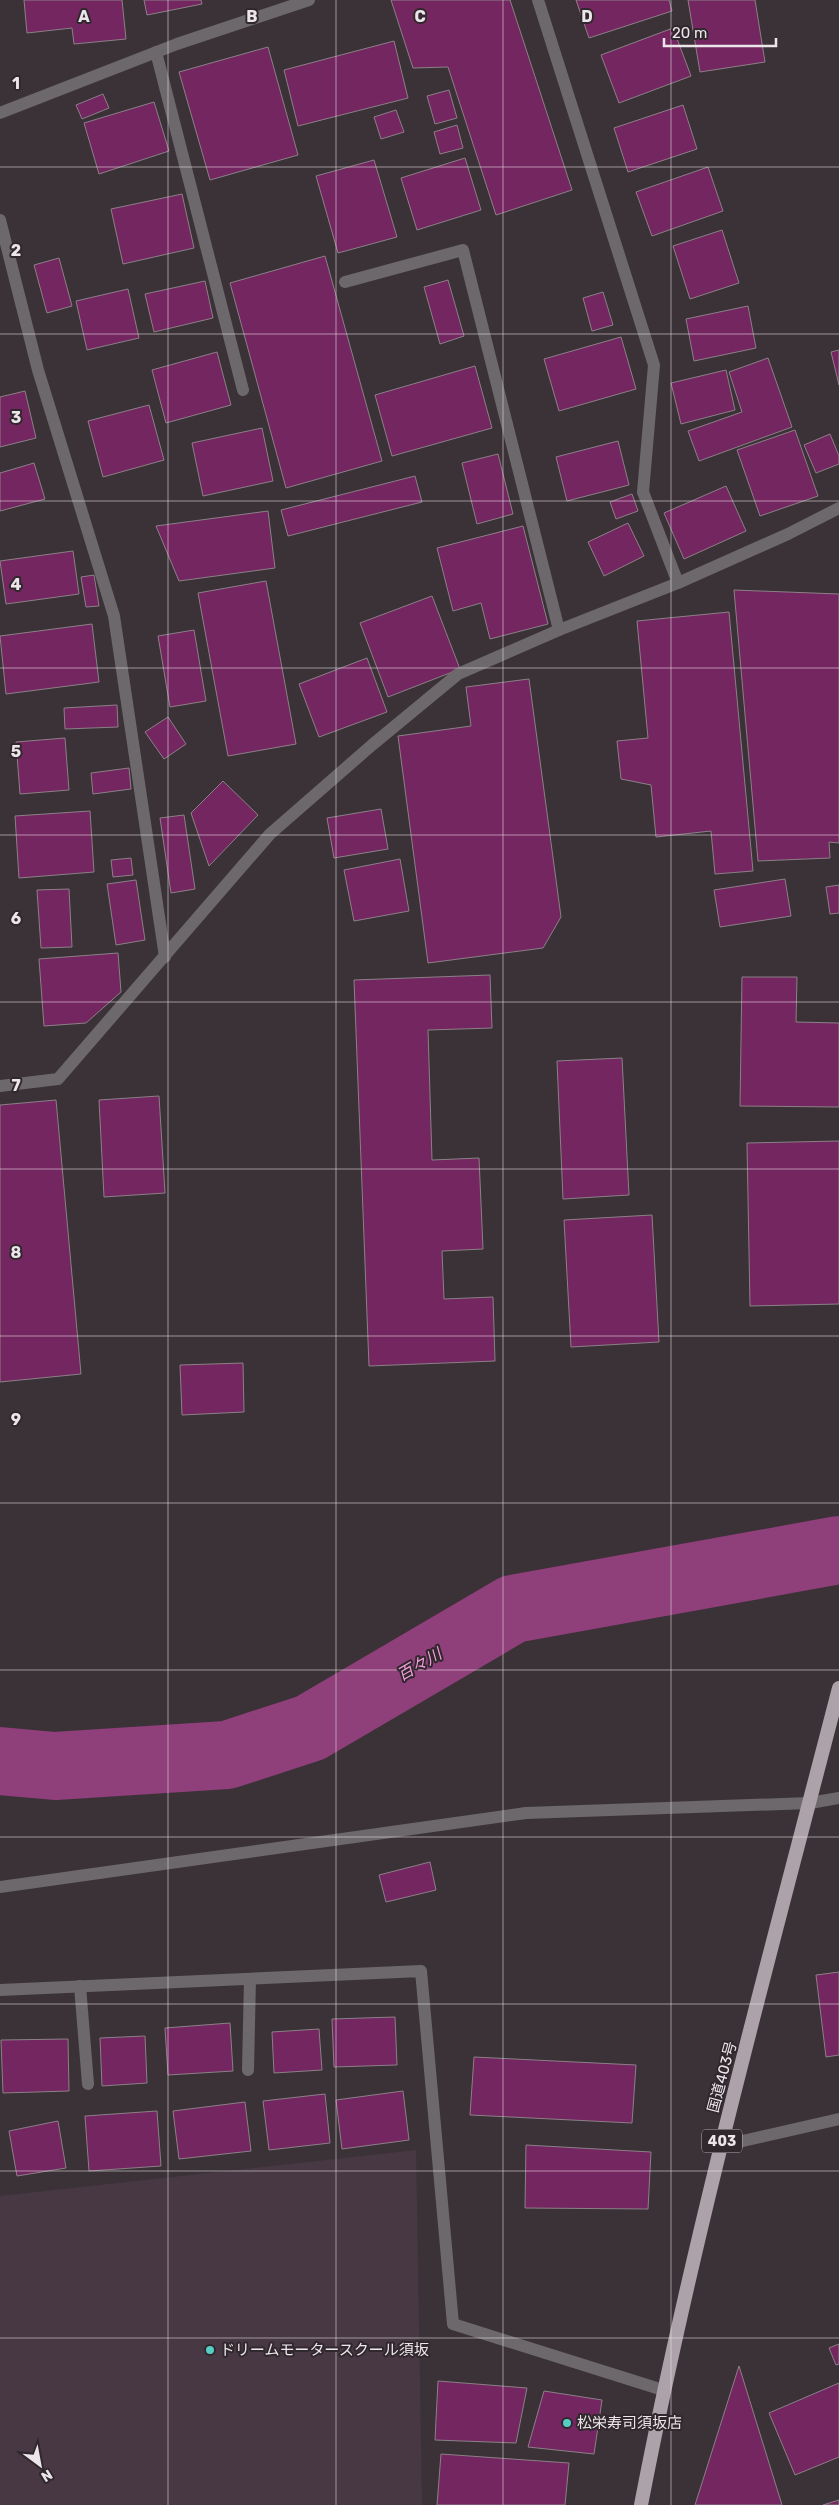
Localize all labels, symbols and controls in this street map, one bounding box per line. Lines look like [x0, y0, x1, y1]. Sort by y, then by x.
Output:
text: A [78, 7, 90, 26]
text: B [246, 7, 258, 26]
text: C [414, 7, 426, 26]
text: D [581, 7, 593, 26]
scale bar [664, 15, 776, 47]
text: 20 m [672, 24, 707, 42]
text: 1 [12, 74, 20, 93]
text: 2 [11, 241, 21, 260]
text: 3 [11, 408, 21, 427]
text: 4 [11, 575, 22, 594]
text: 5 [11, 742, 21, 761]
text: 6 [11, 909, 21, 928]
text: 7 [11, 1076, 21, 1095]
text: 8 [11, 1243, 22, 1262]
text: 9 [11, 1410, 21, 1429]
water label: 百々川 [394, 1643, 447, 1685]
street label: 国道403号 [704, 2039, 740, 2115]
road number: 403 [702, 2130, 742, 2152]
place label: ドリームモータースクール須坂 [220, 2341, 429, 2359]
marker: ドリームモータースクール須坂 [204, 2344, 216, 2356]
place label: 松栄寿司須坂店 [577, 2414, 682, 2432]
marker: 松栄寿司須坂店 [561, 2417, 573, 2429]
north arrow [15, 2440, 65, 2490]
text: N [38, 2466, 55, 2485]

